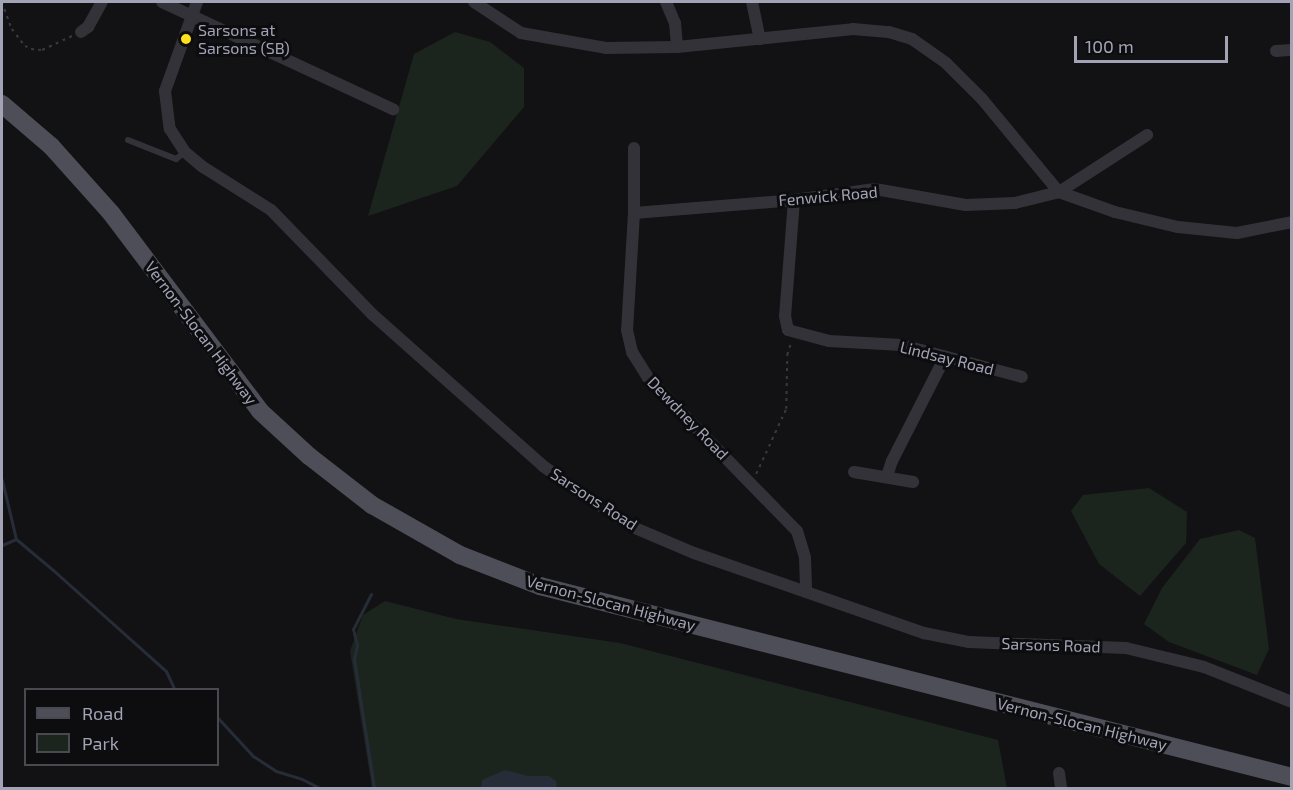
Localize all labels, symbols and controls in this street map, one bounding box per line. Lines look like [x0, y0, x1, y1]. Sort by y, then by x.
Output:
place label: Sarsons at Sarsons (SB) [198, 20, 290, 58]
scale bar [1077, 24, 1232, 62]
marker: Sarsons at Sarsons (SB) [179, 32, 193, 46]
text: 100 m [1085, 35, 1134, 57]
street label: Fenwick Road [777, 182, 879, 210]
street label: Vernon-Slocan Highway [141, 258, 261, 408]
street label: Lindsay Road [898, 337, 996, 379]
street label: Dewdney Road [643, 372, 733, 464]
street label: Sarsons Road [547, 464, 641, 534]
street label: Vernon-Slocan Highway [524, 571, 698, 635]
street label: Sarsons Road [1001, 634, 1101, 656]
legend [24, 688, 219, 766]
street label: Vernon-Slocan Highway [995, 694, 1169, 754]
text: Road [82, 702, 123, 724]
text: Park [82, 732, 119, 754]

